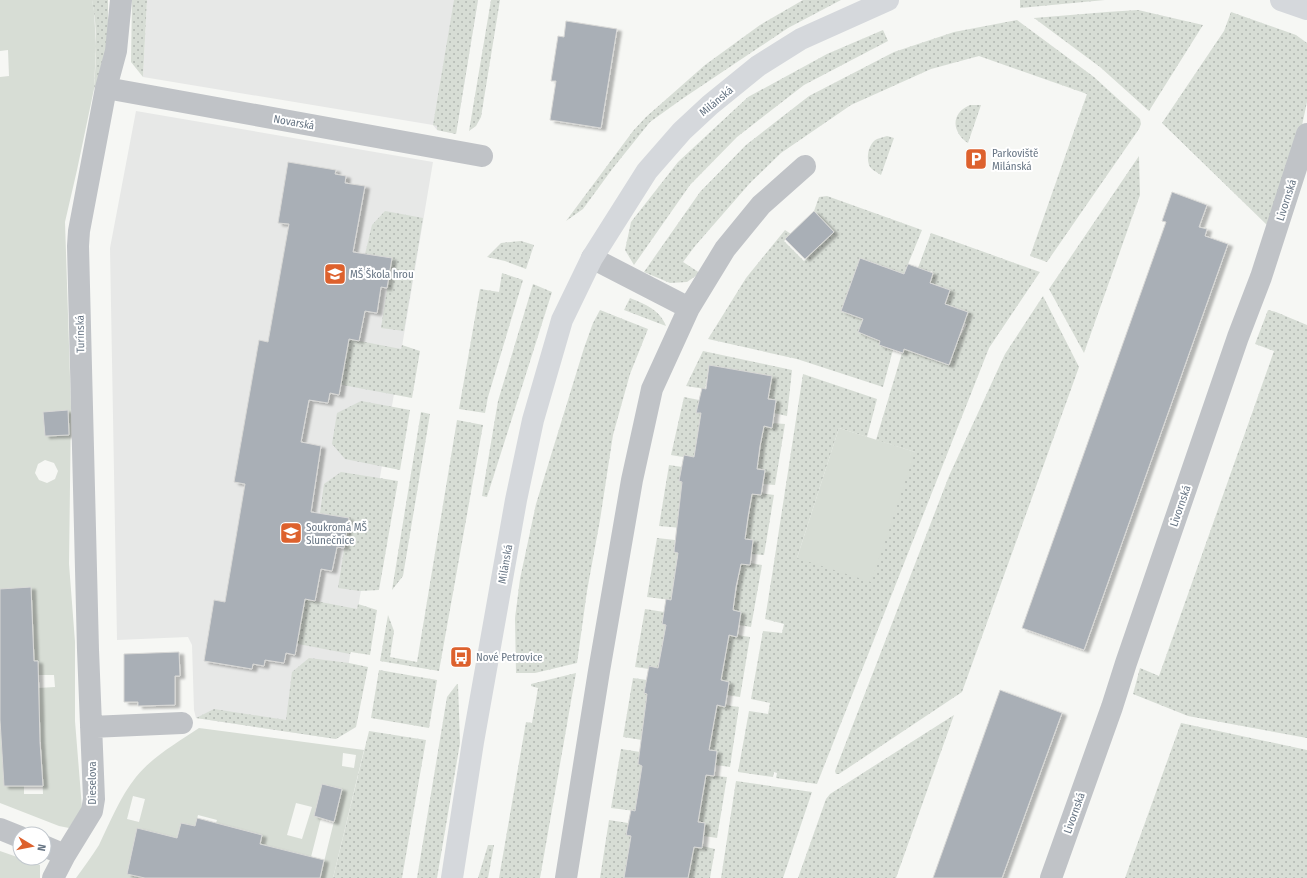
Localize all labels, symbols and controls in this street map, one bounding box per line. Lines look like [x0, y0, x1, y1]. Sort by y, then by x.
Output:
street label: Milánská [697, 84, 736, 119]
street label: Novarská [272, 113, 315, 132]
parking icon: Parkoviště Milánská [963, 146, 989, 172]
place label: Parkoviště Milánská [992, 147, 1038, 173]
street label: Livornská [1274, 178, 1299, 223]
school or university icon: MŠ Škola hrou [322, 261, 348, 287]
place label: MŠ Škola hrou [350, 267, 414, 281]
street label: Turínská [74, 315, 87, 353]
street label: Livornská [1167, 484, 1194, 529]
school or university icon: Soukromá MŠ Slunečnice [278, 520, 304, 546]
place label: Soukromá MŠ Slunečnice [306, 520, 368, 547]
street label: Milánská [496, 543, 515, 585]
bus stop icon: Nové Petrovice [448, 644, 474, 670]
place label: Nové Petrovice [476, 651, 543, 664]
street label: Dieselova [86, 761, 99, 805]
street label: Livornská [1061, 791, 1088, 836]
north arrow [12, 826, 52, 866]
text: N [34, 843, 48, 852]

